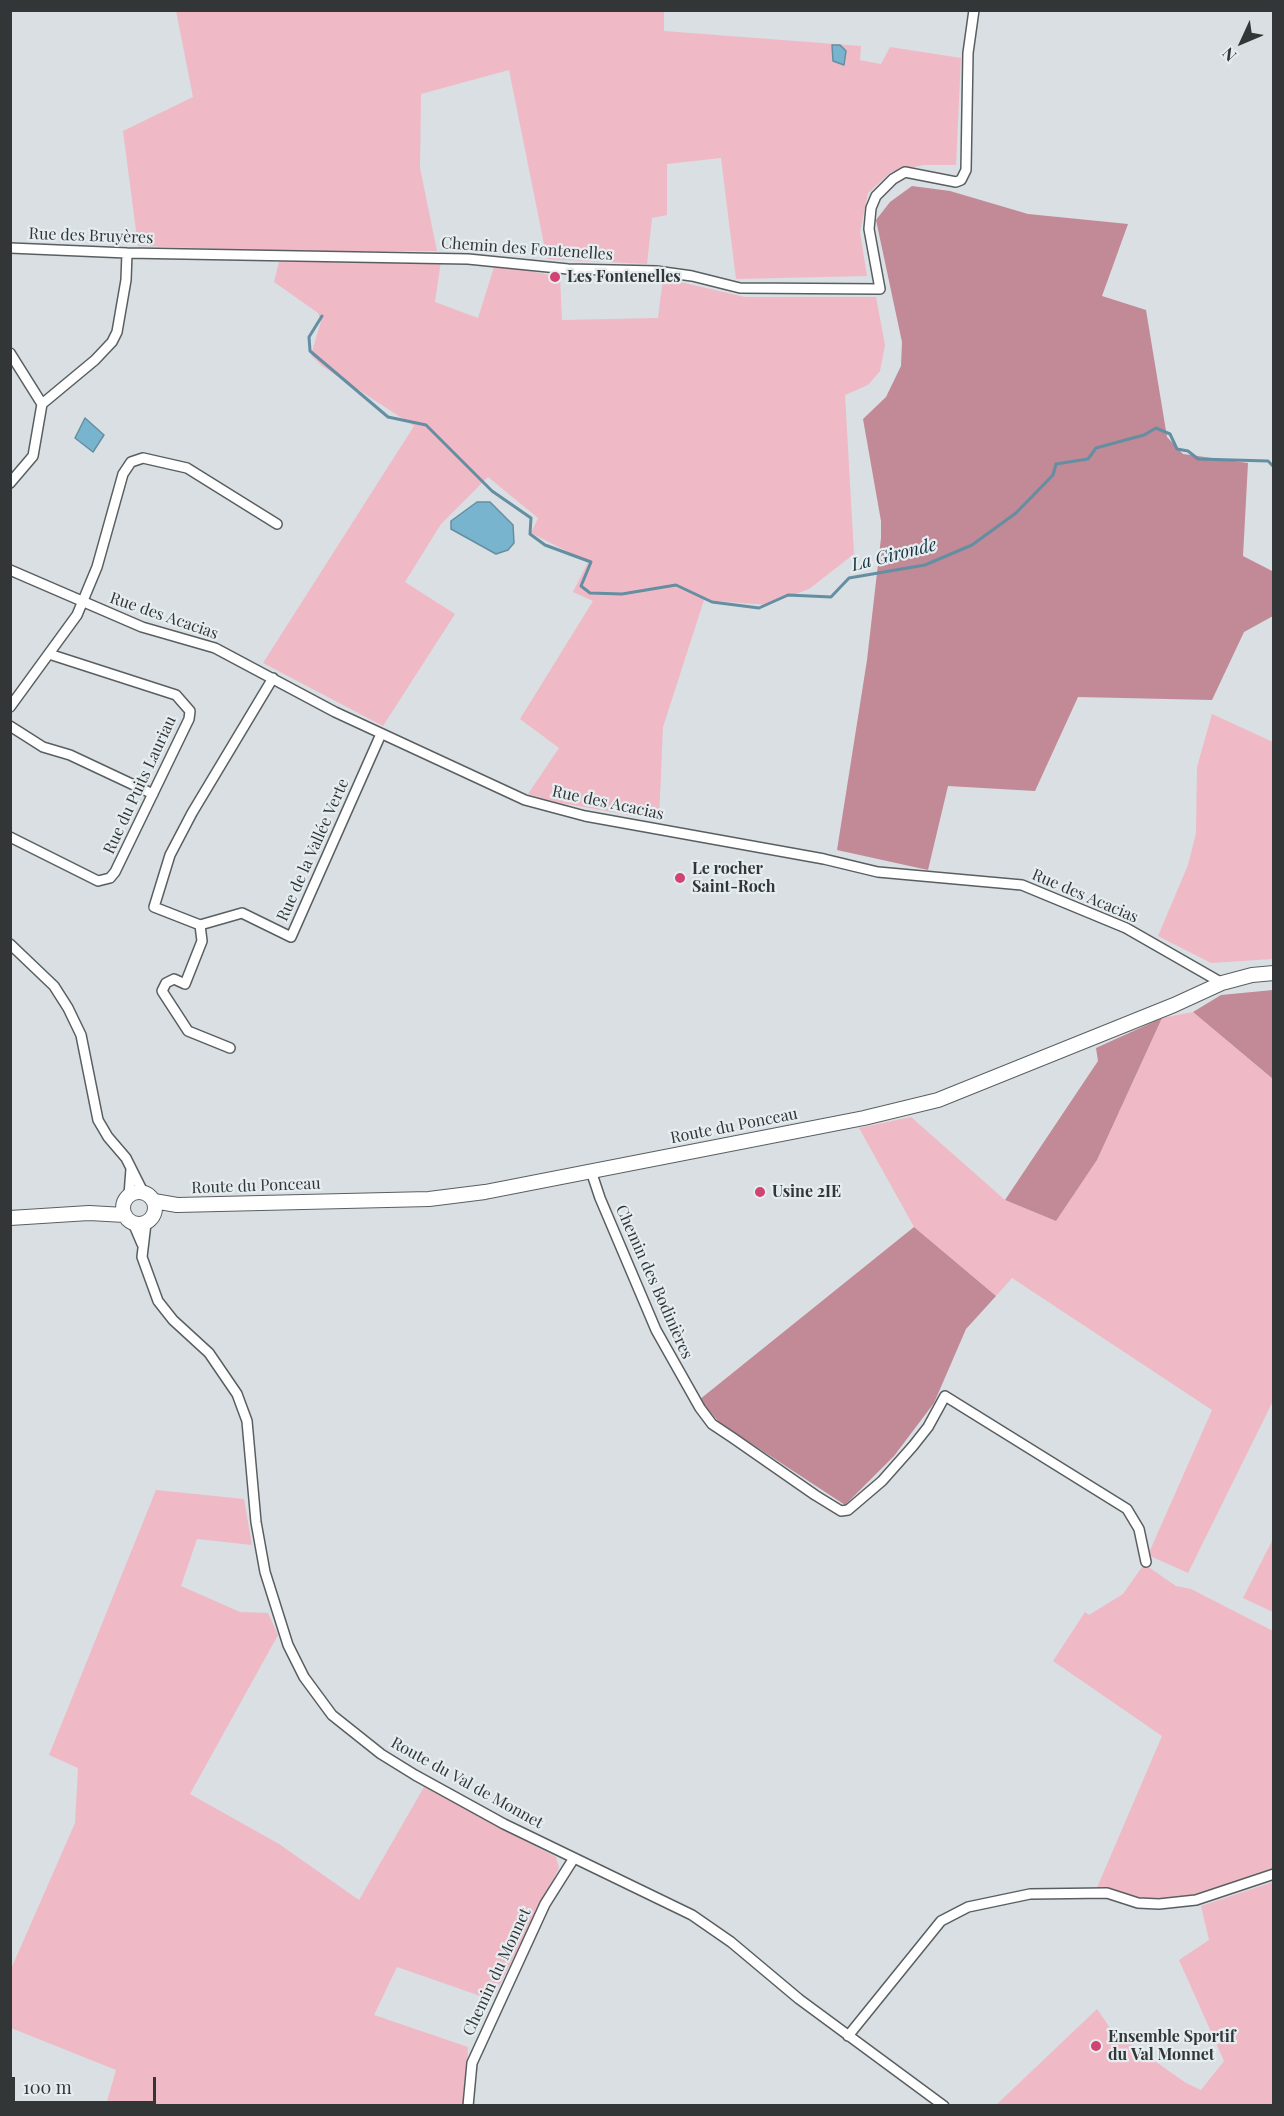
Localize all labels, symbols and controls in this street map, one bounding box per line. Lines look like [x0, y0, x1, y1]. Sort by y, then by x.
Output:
north arrow [1212, 12, 1272, 72]
text: N [1217, 43, 1240, 66]
street label: Rue des Bruyères [28, 224, 154, 248]
street label: Chemin des Fontenelles [440, 233, 614, 265]
place label: Les Fontenelles [567, 267, 681, 287]
marker: Les Fontenelles [548, 270, 562, 284]
water label: La Gironde [849, 534, 939, 576]
street label: Rue des Acacias [107, 588, 221, 644]
street label: Rue du Puits Lauriau [100, 713, 180, 857]
street label: Rue de la Vallée Verte [273, 776, 353, 924]
street label: Rue des Acacias [550, 782, 666, 824]
place label: Le rocher Saint-Roch [692, 859, 775, 897]
street label: Rue des Acacias [1029, 865, 1141, 927]
marker: Le rocher Saint-Roch [673, 871, 687, 885]
street label: Route du Ponceau [669, 1104, 799, 1148]
street label: Route du Ponceau [191, 1174, 321, 1198]
place label: Usine 2IE [772, 1182, 841, 1202]
marker: Usine 2IE [753, 1185, 767, 1199]
street label: Chemin des Bodinières [611, 1202, 697, 1362]
street label: Route du Val de Monnet [388, 1733, 546, 1833]
street label: Chemin du Monnet [459, 1905, 535, 2039]
place label: Ensemble Sportif du Val Monnet [1108, 2027, 1235, 2065]
marker: Ensemble Sportif du Val Monnet [1089, 2039, 1103, 2053]
scale bar [15, 2065, 159, 2103]
text: 100 m [23, 2075, 72, 2099]

